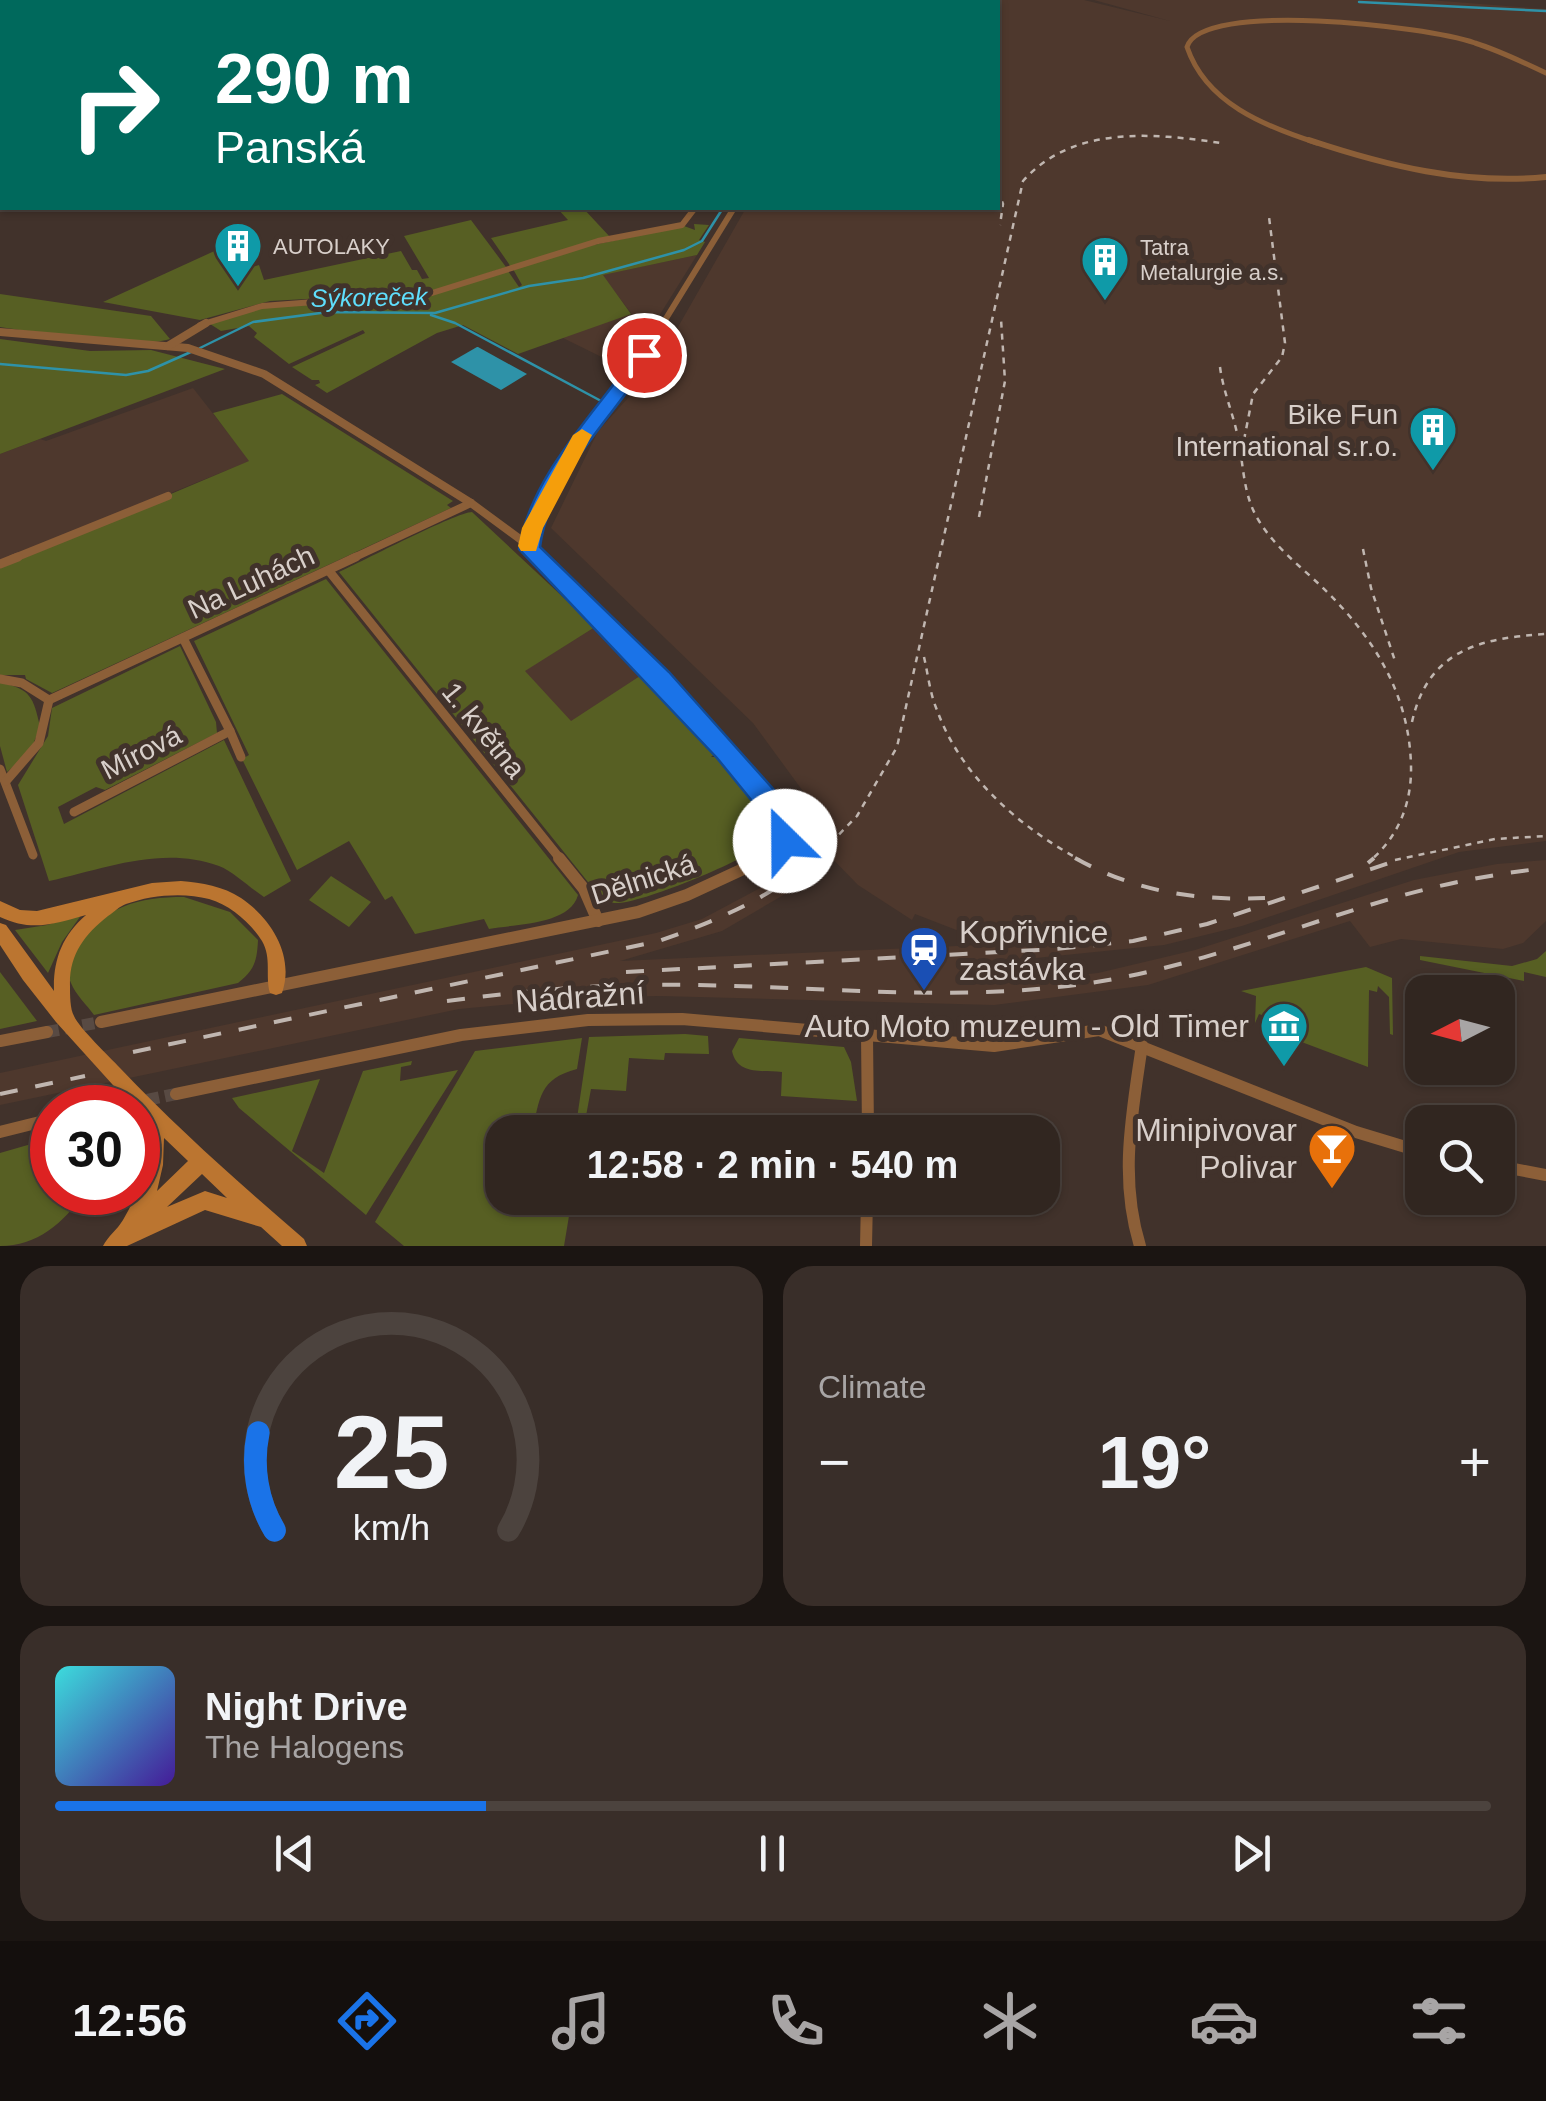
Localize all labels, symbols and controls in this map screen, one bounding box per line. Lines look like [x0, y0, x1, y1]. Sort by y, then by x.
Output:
icon: right [50, 40, 180, 170]
text: 290 m [215, 40, 413, 118]
text: Panská [215, 122, 365, 173]
building icon: AUTOLAKY [212, 220, 264, 288]
place label: AUTOLAKY [273, 234, 390, 259]
building icon: Tatra Metalurgie a.s. [1079, 234, 1131, 302]
place label: Tatra Metalurgie a.s. [1140, 235, 1284, 285]
water label: Sýkoreček [310, 282, 429, 312]
pin [602, 313, 687, 398]
icon: arrive [617, 328, 672, 383]
place label: Bike Fun International s.r.o. [1175, 399, 1398, 462]
building icon: Bike Fun International s.r.o. [1407, 404, 1459, 472]
street label: Na Luhách [183, 540, 319, 625]
street label: 1. května [436, 676, 532, 785]
street label: Mírová [96, 719, 187, 786]
position arrow [733, 789, 837, 893]
street label: Dělnická [587, 848, 699, 911]
place label: Kopřivnice zastávka [959, 914, 1108, 987]
station icon: Kopřivnice zastávka [898, 924, 950, 992]
street label: Nádražní [514, 975, 646, 1019]
north arrow [1405, 975, 1515, 1085]
map controls [1405, 975, 1515, 1215]
museum icon: Auto Moto muzeum - Old Timer [1258, 1000, 1310, 1068]
place label: Auto Moto muzeum - Old Timer [804, 1008, 1249, 1044]
speed limit sign: 30 [30, 1085, 160, 1215]
button: search [1405, 1105, 1515, 1215]
place label: Minipivovar Polivar [1135, 1112, 1297, 1185]
bar icon: Minipivovar Polivar [1306, 1122, 1358, 1190]
text: 12:58 · 2 min · 540 m [587, 1144, 958, 1186]
text: Climate [818, 1369, 926, 1405]
text: 25 [334, 1394, 449, 1510]
text: 19° [1098, 1420, 1211, 1504]
text: − [818, 1431, 850, 1493]
text: + [1459, 1431, 1491, 1493]
text: km/h [353, 1508, 430, 1548]
text: Night Drive [205, 1686, 408, 1728]
text: The Halogens [205, 1729, 404, 1765]
icon: previous [267, 1826, 322, 1881]
icon: pause [745, 1826, 800, 1881]
icon: next [1224, 1826, 1279, 1881]
icon: directions [332, 1986, 402, 2056]
icon: music [546, 1986, 616, 2056]
icon: phone [761, 1986, 831, 2056]
icon: climate [975, 1986, 1045, 2056]
icon: car [1189, 1986, 1259, 2056]
icon: filters [1404, 1986, 1474, 2056]
text: 12:56 [72, 1995, 187, 2046]

